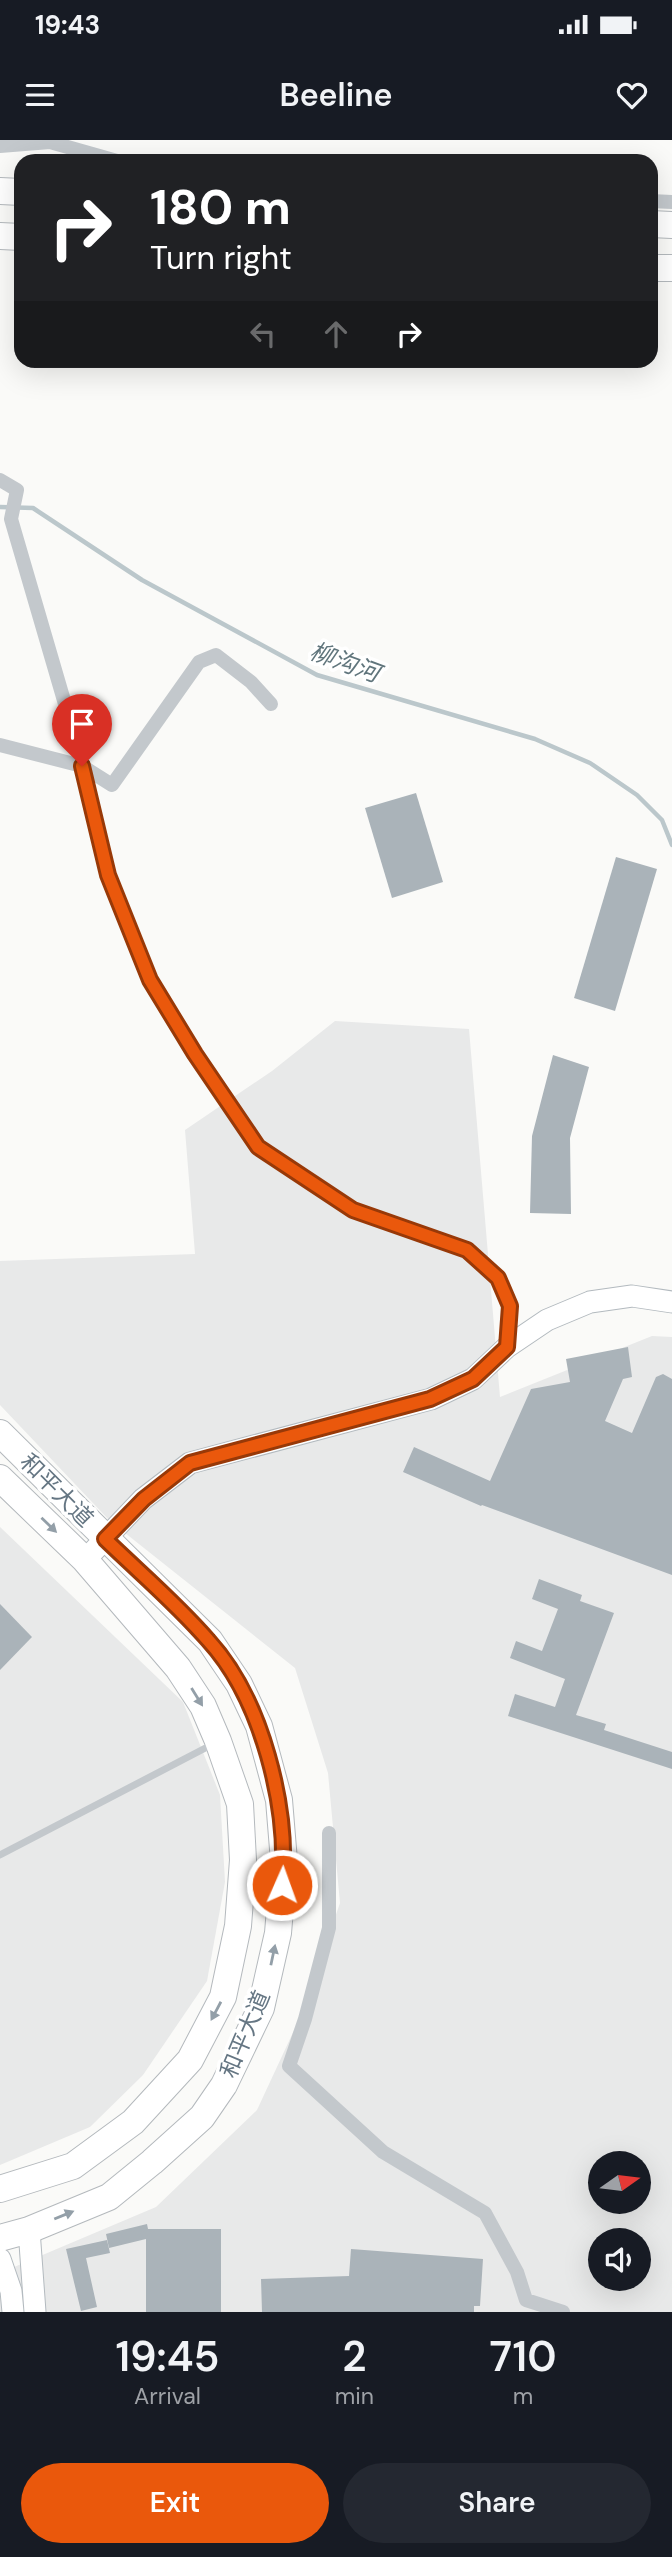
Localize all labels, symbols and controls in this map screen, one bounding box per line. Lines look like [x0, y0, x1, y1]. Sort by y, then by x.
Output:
text: 19:43 [35, 8, 100, 42]
text: Beeline [280, 74, 392, 116]
icon: menu [21, 76, 59, 114]
icon: heart [613, 76, 651, 114]
text: 180 m [150, 175, 291, 239]
icon: right [35, 182, 126, 273]
text: Turn right [150, 237, 292, 279]
icon: left [244, 315, 282, 353]
icon: ahead [317, 315, 355, 353]
icon: right [390, 315, 428, 353]
water label: 柳沟河 [306, 635, 388, 690]
pin [52, 694, 112, 766]
icon: arrive [63, 705, 101, 743]
street label: 和平大道 [14, 1447, 100, 1533]
one-way arrow [40, 1517, 57, 1533]
one-way arrow [190, 1688, 203, 1707]
position arrow [245, 1848, 319, 1922]
one-way arrow [268, 1944, 279, 1966]
street label: 和平大道 [213, 1986, 277, 2082]
one-way arrow [210, 2001, 222, 2020]
north arrow [588, 2151, 651, 2214]
map controls [588, 2151, 651, 2291]
one-way arrow [54, 2209, 75, 2220]
button: sound [588, 2228, 651, 2291]
text: 19:45 [115, 2329, 219, 2384]
text: 2 [342, 2329, 367, 2384]
text: 710 [489, 2329, 557, 2384]
text: Arrival [134, 2381, 201, 2411]
text: min [335, 2381, 374, 2411]
text: m [513, 2381, 533, 2411]
button: Exit [21, 2463, 329, 2543]
button: Share [343, 2463, 651, 2543]

